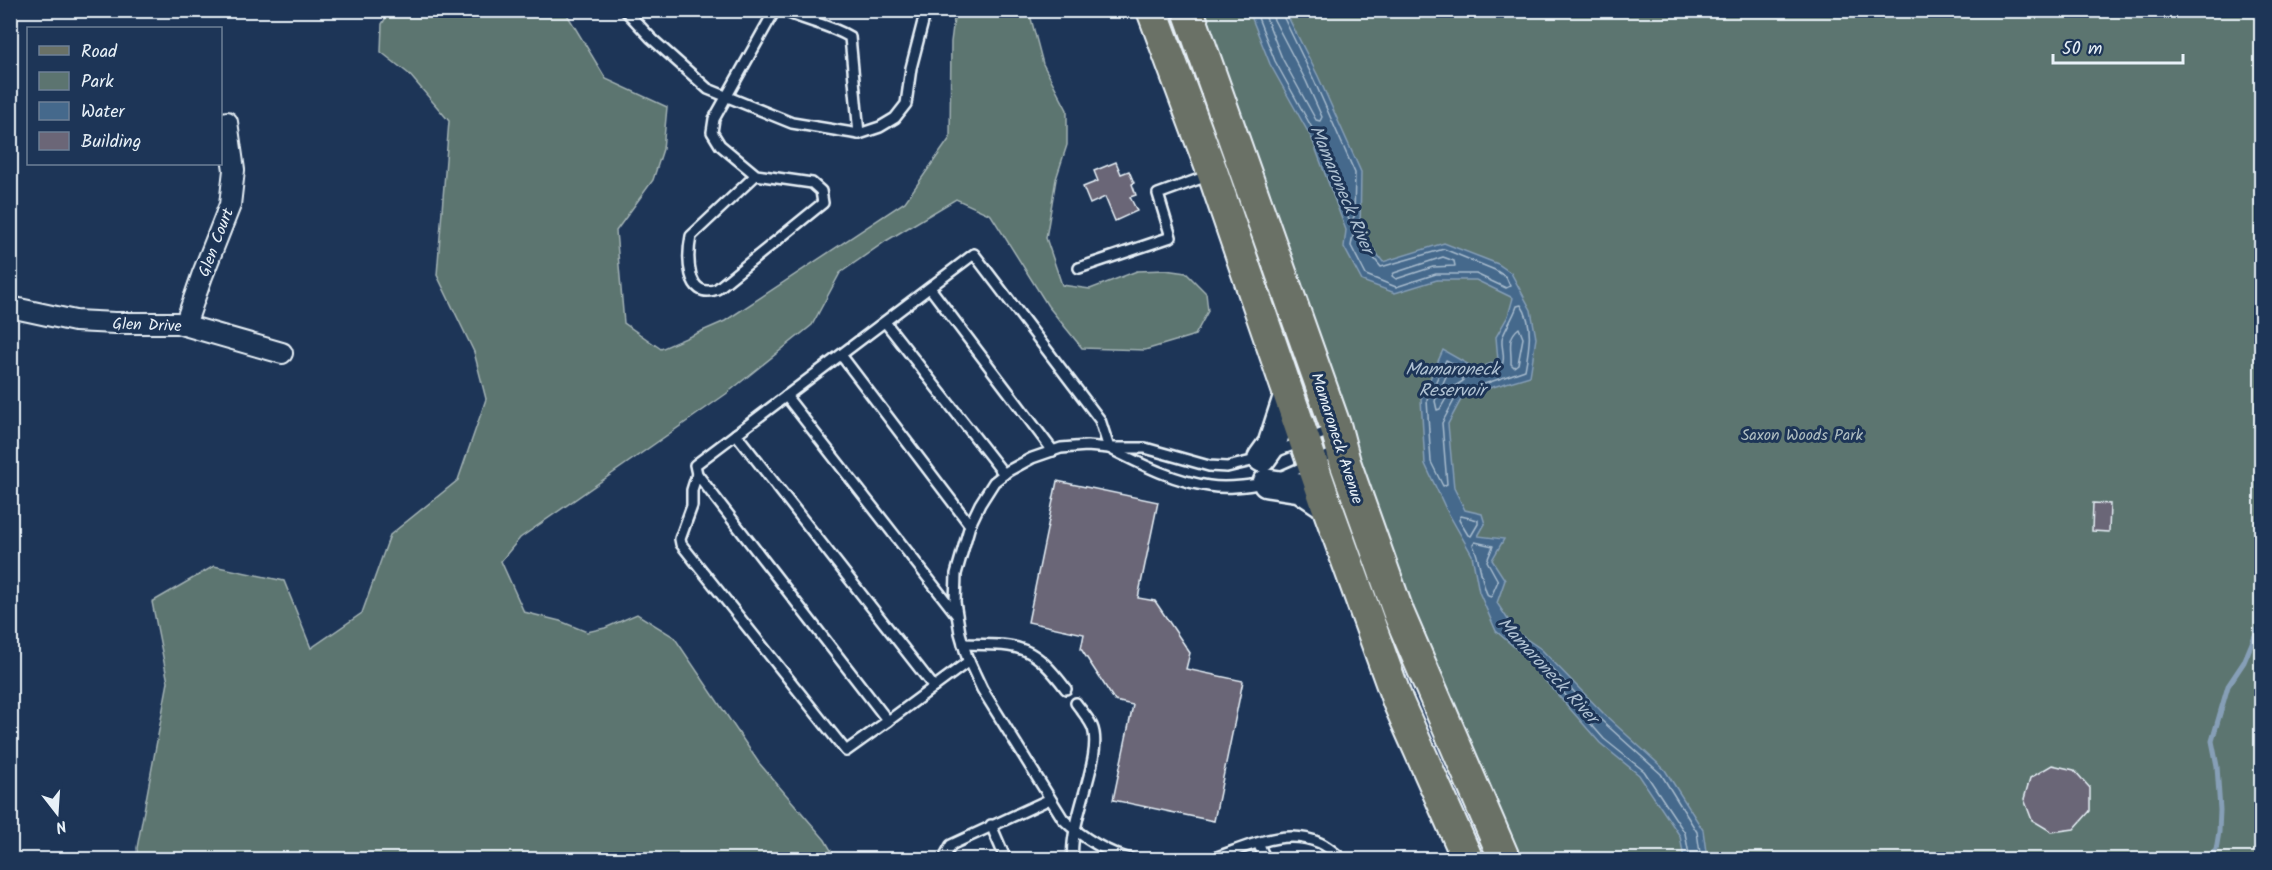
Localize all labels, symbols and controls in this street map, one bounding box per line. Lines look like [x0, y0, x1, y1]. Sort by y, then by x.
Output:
legend [27, 27, 222, 165]
scale bar [2053, 27, 2184, 65]
text: 50 m [2062, 35, 2102, 64]
text: Road [81, 38, 118, 67]
text: Park [81, 68, 114, 97]
text: Water [81, 98, 126, 127]
water label: Mamaroneck River [1300, 121, 1382, 262]
text: Building [81, 128, 141, 157]
street label: Glen Court [192, 204, 241, 281]
street label: Glen Drive [112, 312, 182, 339]
water label: Mamaroneck Reservoir [1405, 356, 1501, 406]
street label: Mamaroneck Avenue [1304, 370, 1370, 507]
park label: Saxon Woods Park [1741, 423, 1864, 448]
water label: Mamaroneck River [1489, 611, 1607, 734]
north arrow [27, 783, 87, 843]
text: N [52, 812, 69, 839]

